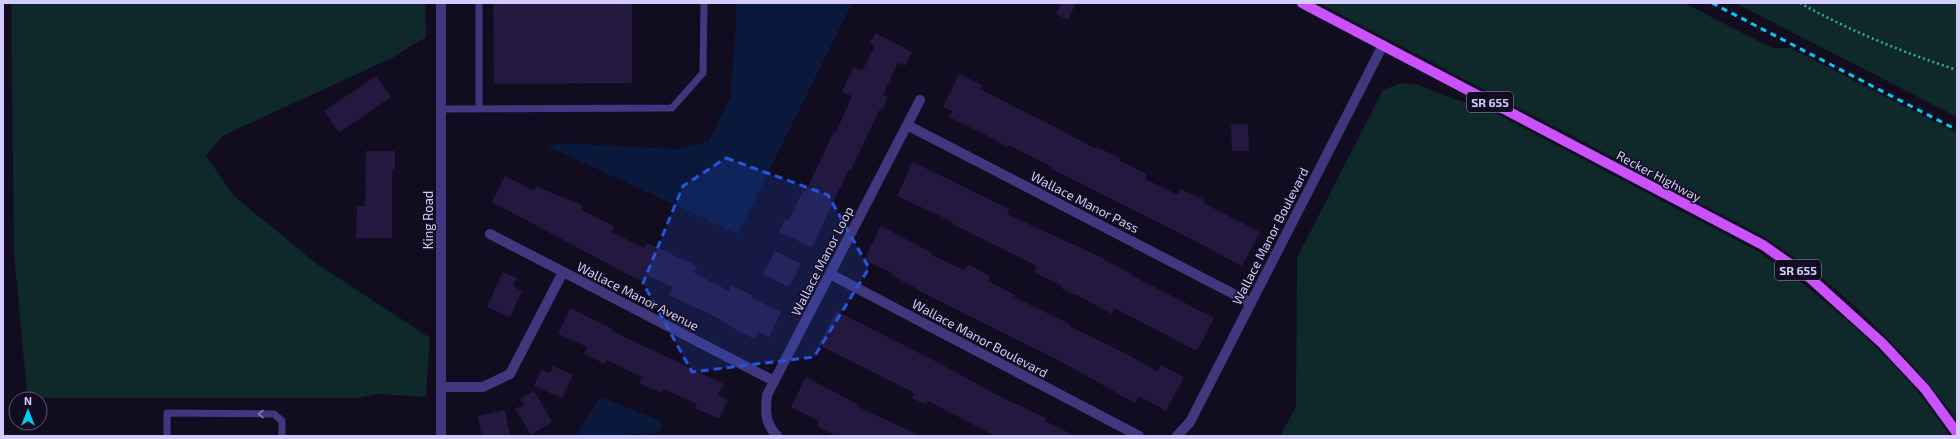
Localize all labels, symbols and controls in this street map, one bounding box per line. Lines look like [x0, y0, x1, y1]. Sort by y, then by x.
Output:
road number: SR 655 [1467, 92, 1513, 112]
street label: Recker Highway [1614, 147, 1704, 205]
street label: Wallace Manor Boulevard [1228, 165, 1312, 307]
street label: Wallace Manor Pass [1028, 168, 1142, 236]
street label: King Road [420, 191, 436, 249]
street label: Wallace Manor Loop [788, 204, 856, 318]
street label: Wallace Manor Avenue [574, 258, 702, 334]
road number: SR 655 [1775, 260, 1821, 280]
street label: Wallace Manor Boulevard [909, 295, 1051, 381]
north arrow [8, 391, 48, 431]
text: N [24, 394, 32, 407]
one-way arrow [258, 410, 264, 418]

